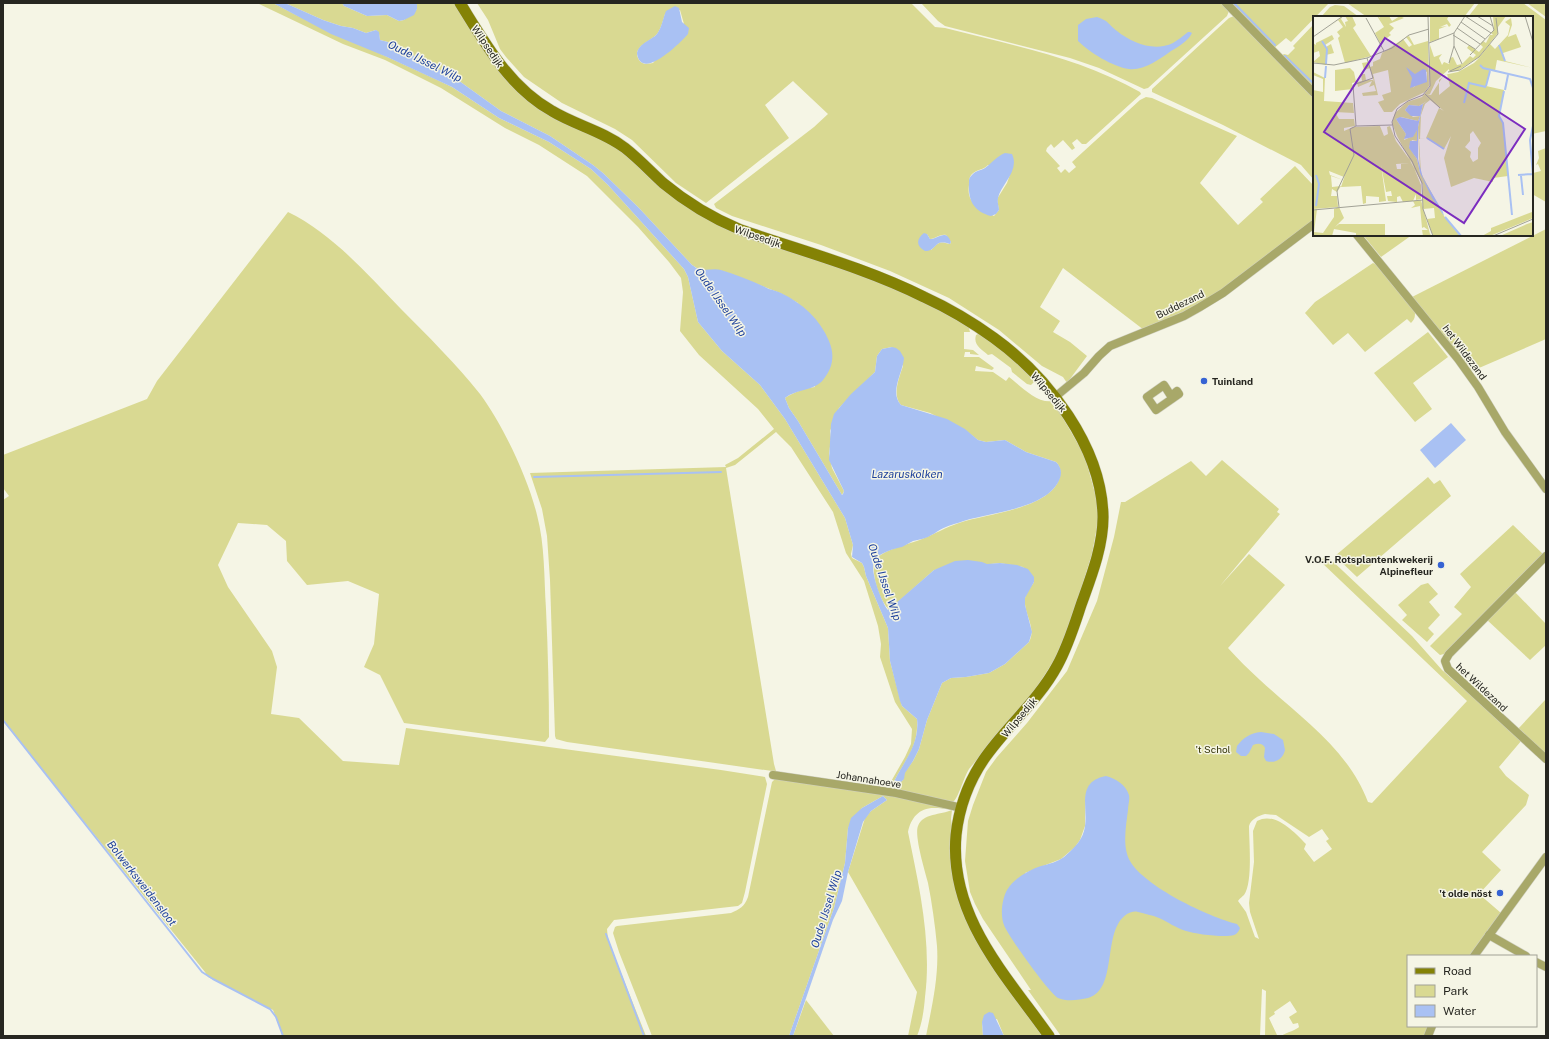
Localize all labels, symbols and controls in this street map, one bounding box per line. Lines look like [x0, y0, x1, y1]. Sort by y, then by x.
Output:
inset map [1313, 16, 1533, 236]
street label: Wilpsedijk [469, 23, 507, 70]
water label: Oude IJssel Wilp [386, 38, 464, 84]
street label: Wilpsedijk [733, 222, 783, 250]
water label: Oude IJssel Wilp [693, 265, 749, 339]
street label: Buddezand [1154, 287, 1206, 321]
street label: het Wildezand [1440, 322, 1490, 382]
street label: Wilpsedijk [1029, 370, 1069, 415]
place label: Tuinland [1212, 375, 1253, 387]
marker: Tuinland [1199, 376, 1209, 386]
water label: Lazaruskolken [871, 468, 943, 480]
water label: Oude IJssel Wilp [866, 542, 904, 622]
place label: V.O.F. Rotsplantenkwekerij Alpinefleur [1305, 553, 1433, 577]
marker: V.O.F. Rotsplantenkwekerij Alpinefleur [1436, 560, 1446, 570]
street label: het Wildezand [1454, 660, 1510, 714]
street label: Wilpsedijk [999, 694, 1039, 739]
park label: 't Schol [1195, 743, 1231, 755]
street label: Johannahoeve [836, 768, 903, 790]
water label: Bolwerksweidensloot [105, 838, 180, 929]
water label: Oude IJssel Wilp [808, 869, 844, 949]
place label: 't olde nöst [1439, 887, 1492, 899]
marker: 't olde nöst [1495, 888, 1505, 898]
legend [1407, 955, 1537, 1027]
text: Road [1443, 964, 1471, 978]
text: Park [1443, 984, 1469, 998]
text: Water [1443, 1004, 1477, 1018]

